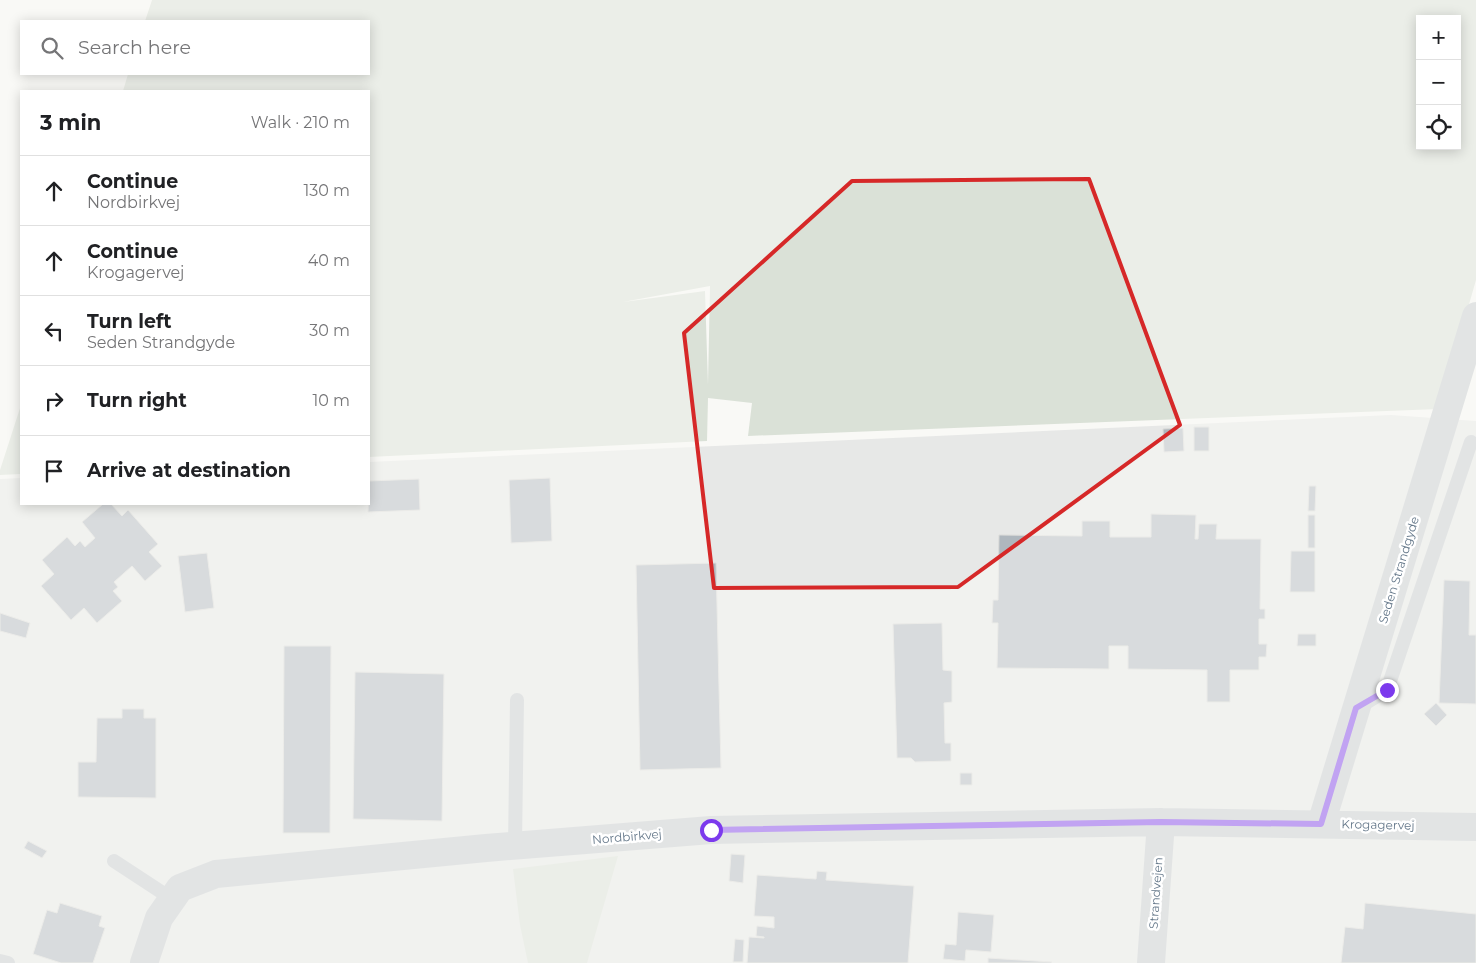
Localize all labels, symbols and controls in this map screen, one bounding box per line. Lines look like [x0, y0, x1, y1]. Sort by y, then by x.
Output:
map controls [1416, 15, 1461, 150]
button: + [1416, 15, 1461, 60]
search box [20, 20, 370, 75]
icon: search [38, 34, 66, 62]
text: Search here [78, 36, 191, 59]
button: − [1416, 60, 1461, 105]
button: locate [1416, 105, 1461, 150]
text: 3 min [40, 110, 101, 135]
text: Walk · 210 m [251, 113, 350, 132]
text: Continue [87, 170, 178, 193]
icon: ahead [40, 177, 68, 205]
text: 130 m [303, 181, 350, 200]
text: Nordbirkvej [87, 193, 180, 212]
text: Continue [87, 240, 178, 263]
icon: ahead [40, 247, 68, 275]
text: 40 m [308, 251, 350, 270]
text: Krogagervej [87, 263, 185, 282]
text: Turn left [87, 310, 172, 333]
icon: left [40, 317, 68, 345]
text: 30 m [309, 321, 350, 340]
text: Seden Strandgyde [87, 333, 235, 352]
icon: right [40, 387, 68, 415]
text: Turn right [87, 389, 187, 412]
text: 10 m [312, 391, 350, 410]
icon: arrive [40, 457, 68, 485]
text: Arrive at destination [87, 459, 291, 482]
street label: Seden Strandgyde [1375, 515, 1422, 625]
route end [1376, 679, 1399, 702]
street label: Krogagervej [1341, 816, 1415, 833]
route start [700, 819, 723, 842]
street label: Nordbirkvej [592, 826, 662, 847]
street label: Strandvejen [1146, 857, 1165, 929]

